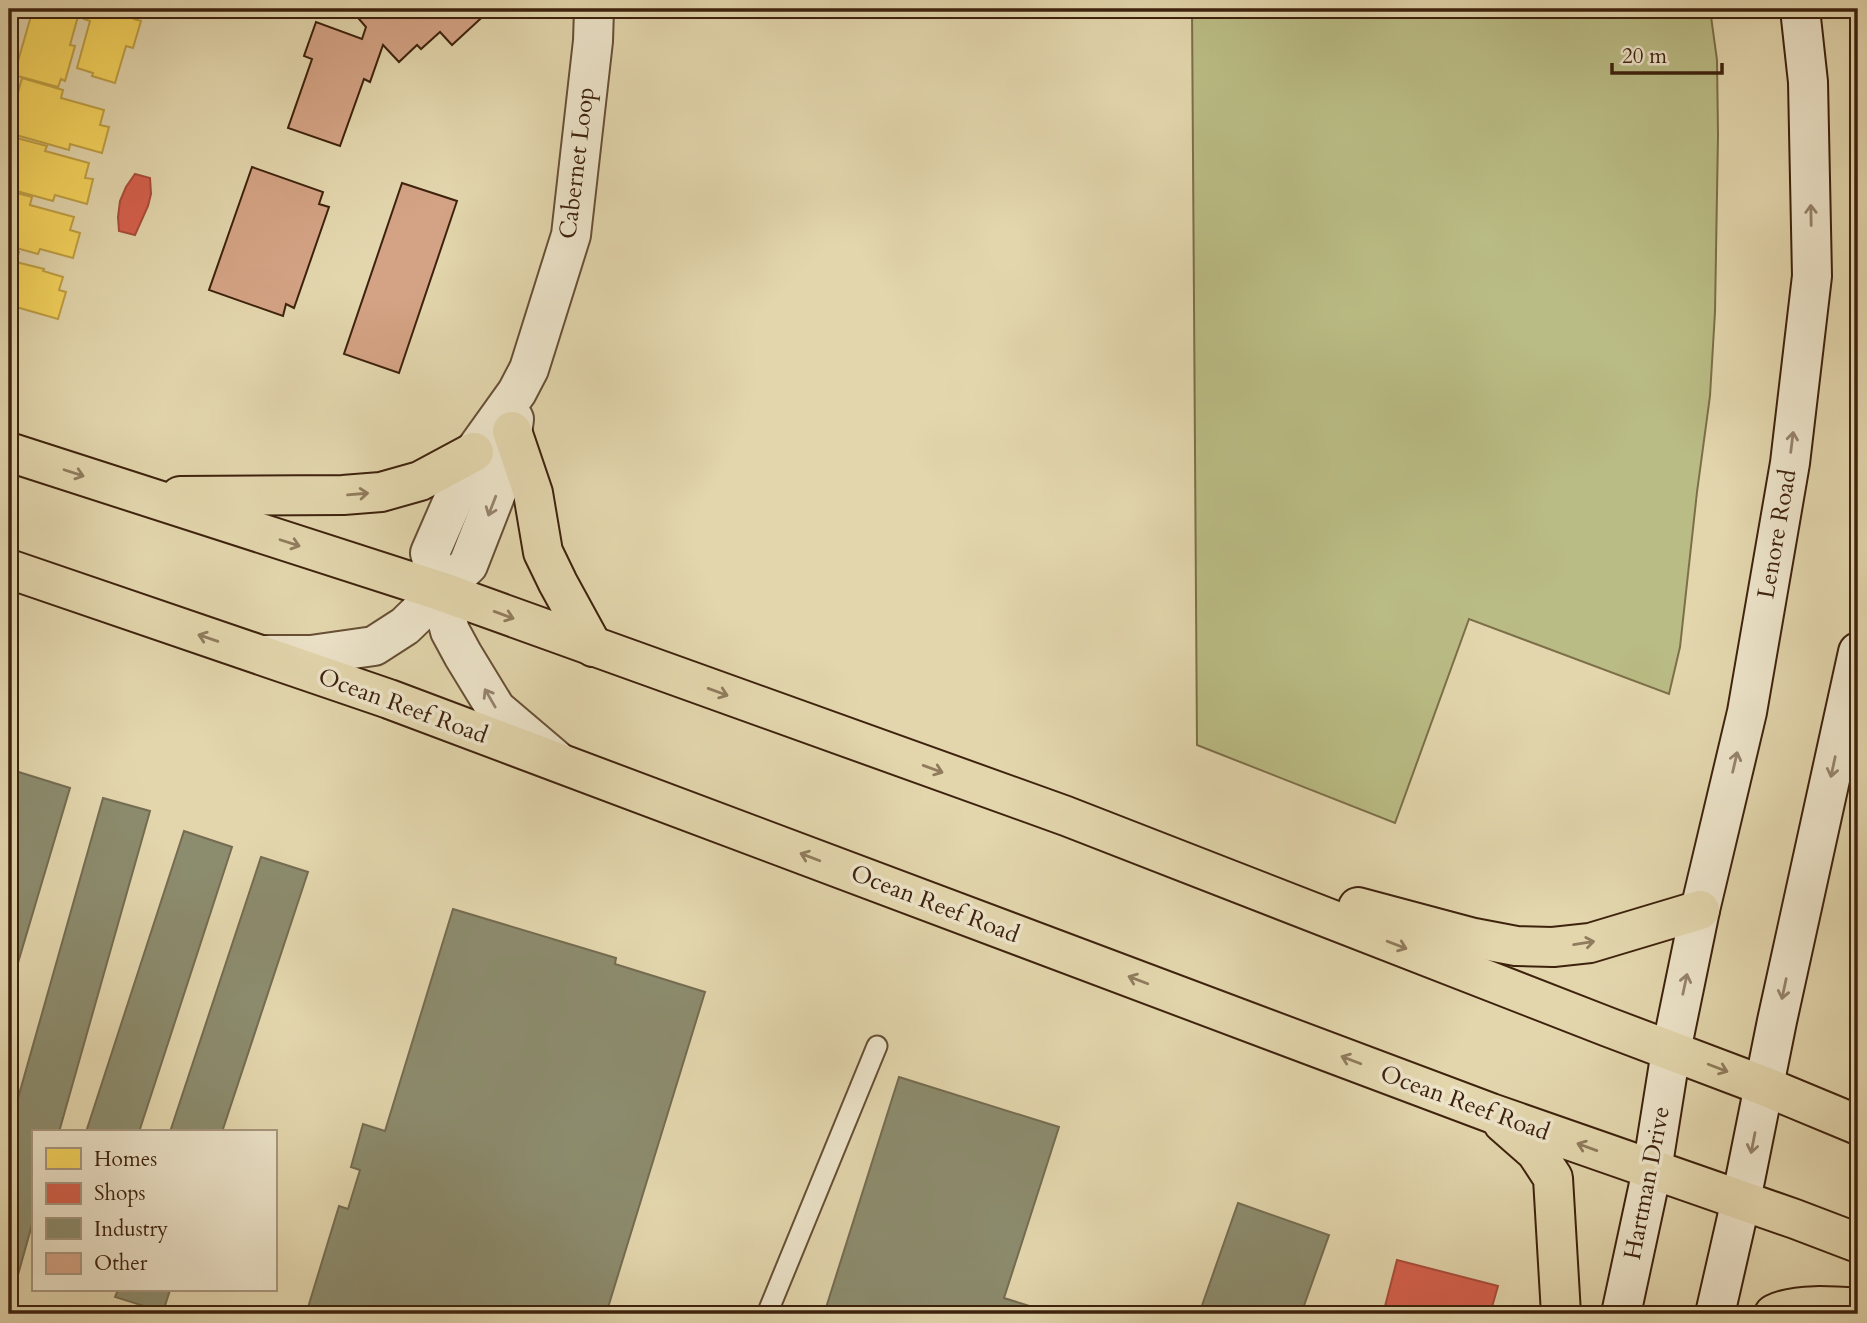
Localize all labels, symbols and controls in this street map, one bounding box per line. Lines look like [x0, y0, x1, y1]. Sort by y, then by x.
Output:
scale bar [1612, 32, 1722, 76]
text: 20 m [1622, 42, 1667, 71]
street label: Cabernet Loop [551, 85, 603, 241]
one-way arrow [1804, 204, 1817, 227]
one-way arrow [1786, 431, 1799, 453]
street label: Lenore Road [1749, 466, 1805, 601]
one-way arrow [62, 468, 84, 481]
one-way arrow [346, 487, 369, 500]
one-way arrow [484, 494, 497, 516]
one-way arrow [279, 538, 301, 550]
one-way arrow [493, 609, 515, 622]
one-way arrow [198, 631, 220, 643]
street label: Ocean Reef Road [314, 660, 492, 752]
one-way arrow [707, 687, 729, 699]
one-way arrow [483, 688, 496, 709]
one-way arrow [1729, 751, 1742, 774]
one-way arrow [1826, 755, 1839, 778]
one-way arrow [921, 764, 943, 776]
one-way arrow [800, 849, 822, 862]
street label: Ocean Reef Road [846, 857, 1024, 951]
one-way arrow [1572, 937, 1595, 950]
one-way arrow [1386, 940, 1407, 953]
one-way arrow [1127, 973, 1149, 985]
one-way arrow [1678, 973, 1692, 996]
one-way arrow [1777, 977, 1791, 1000]
one-way arrow [1340, 1053, 1362, 1066]
street label: Ocean Reef Road [1376, 1057, 1554, 1149]
one-way arrow [1706, 1063, 1728, 1075]
street label: Hartman Drive [1616, 1103, 1678, 1263]
legend [32, 1130, 276, 1292]
one-way arrow [1745, 1131, 1759, 1154]
one-way arrow [1577, 1140, 1599, 1152]
text: Homes [94, 1145, 157, 1174]
text: Shops [94, 1179, 146, 1208]
text: Industry [94, 1215, 168, 1244]
text: Other [94, 1249, 148, 1278]

